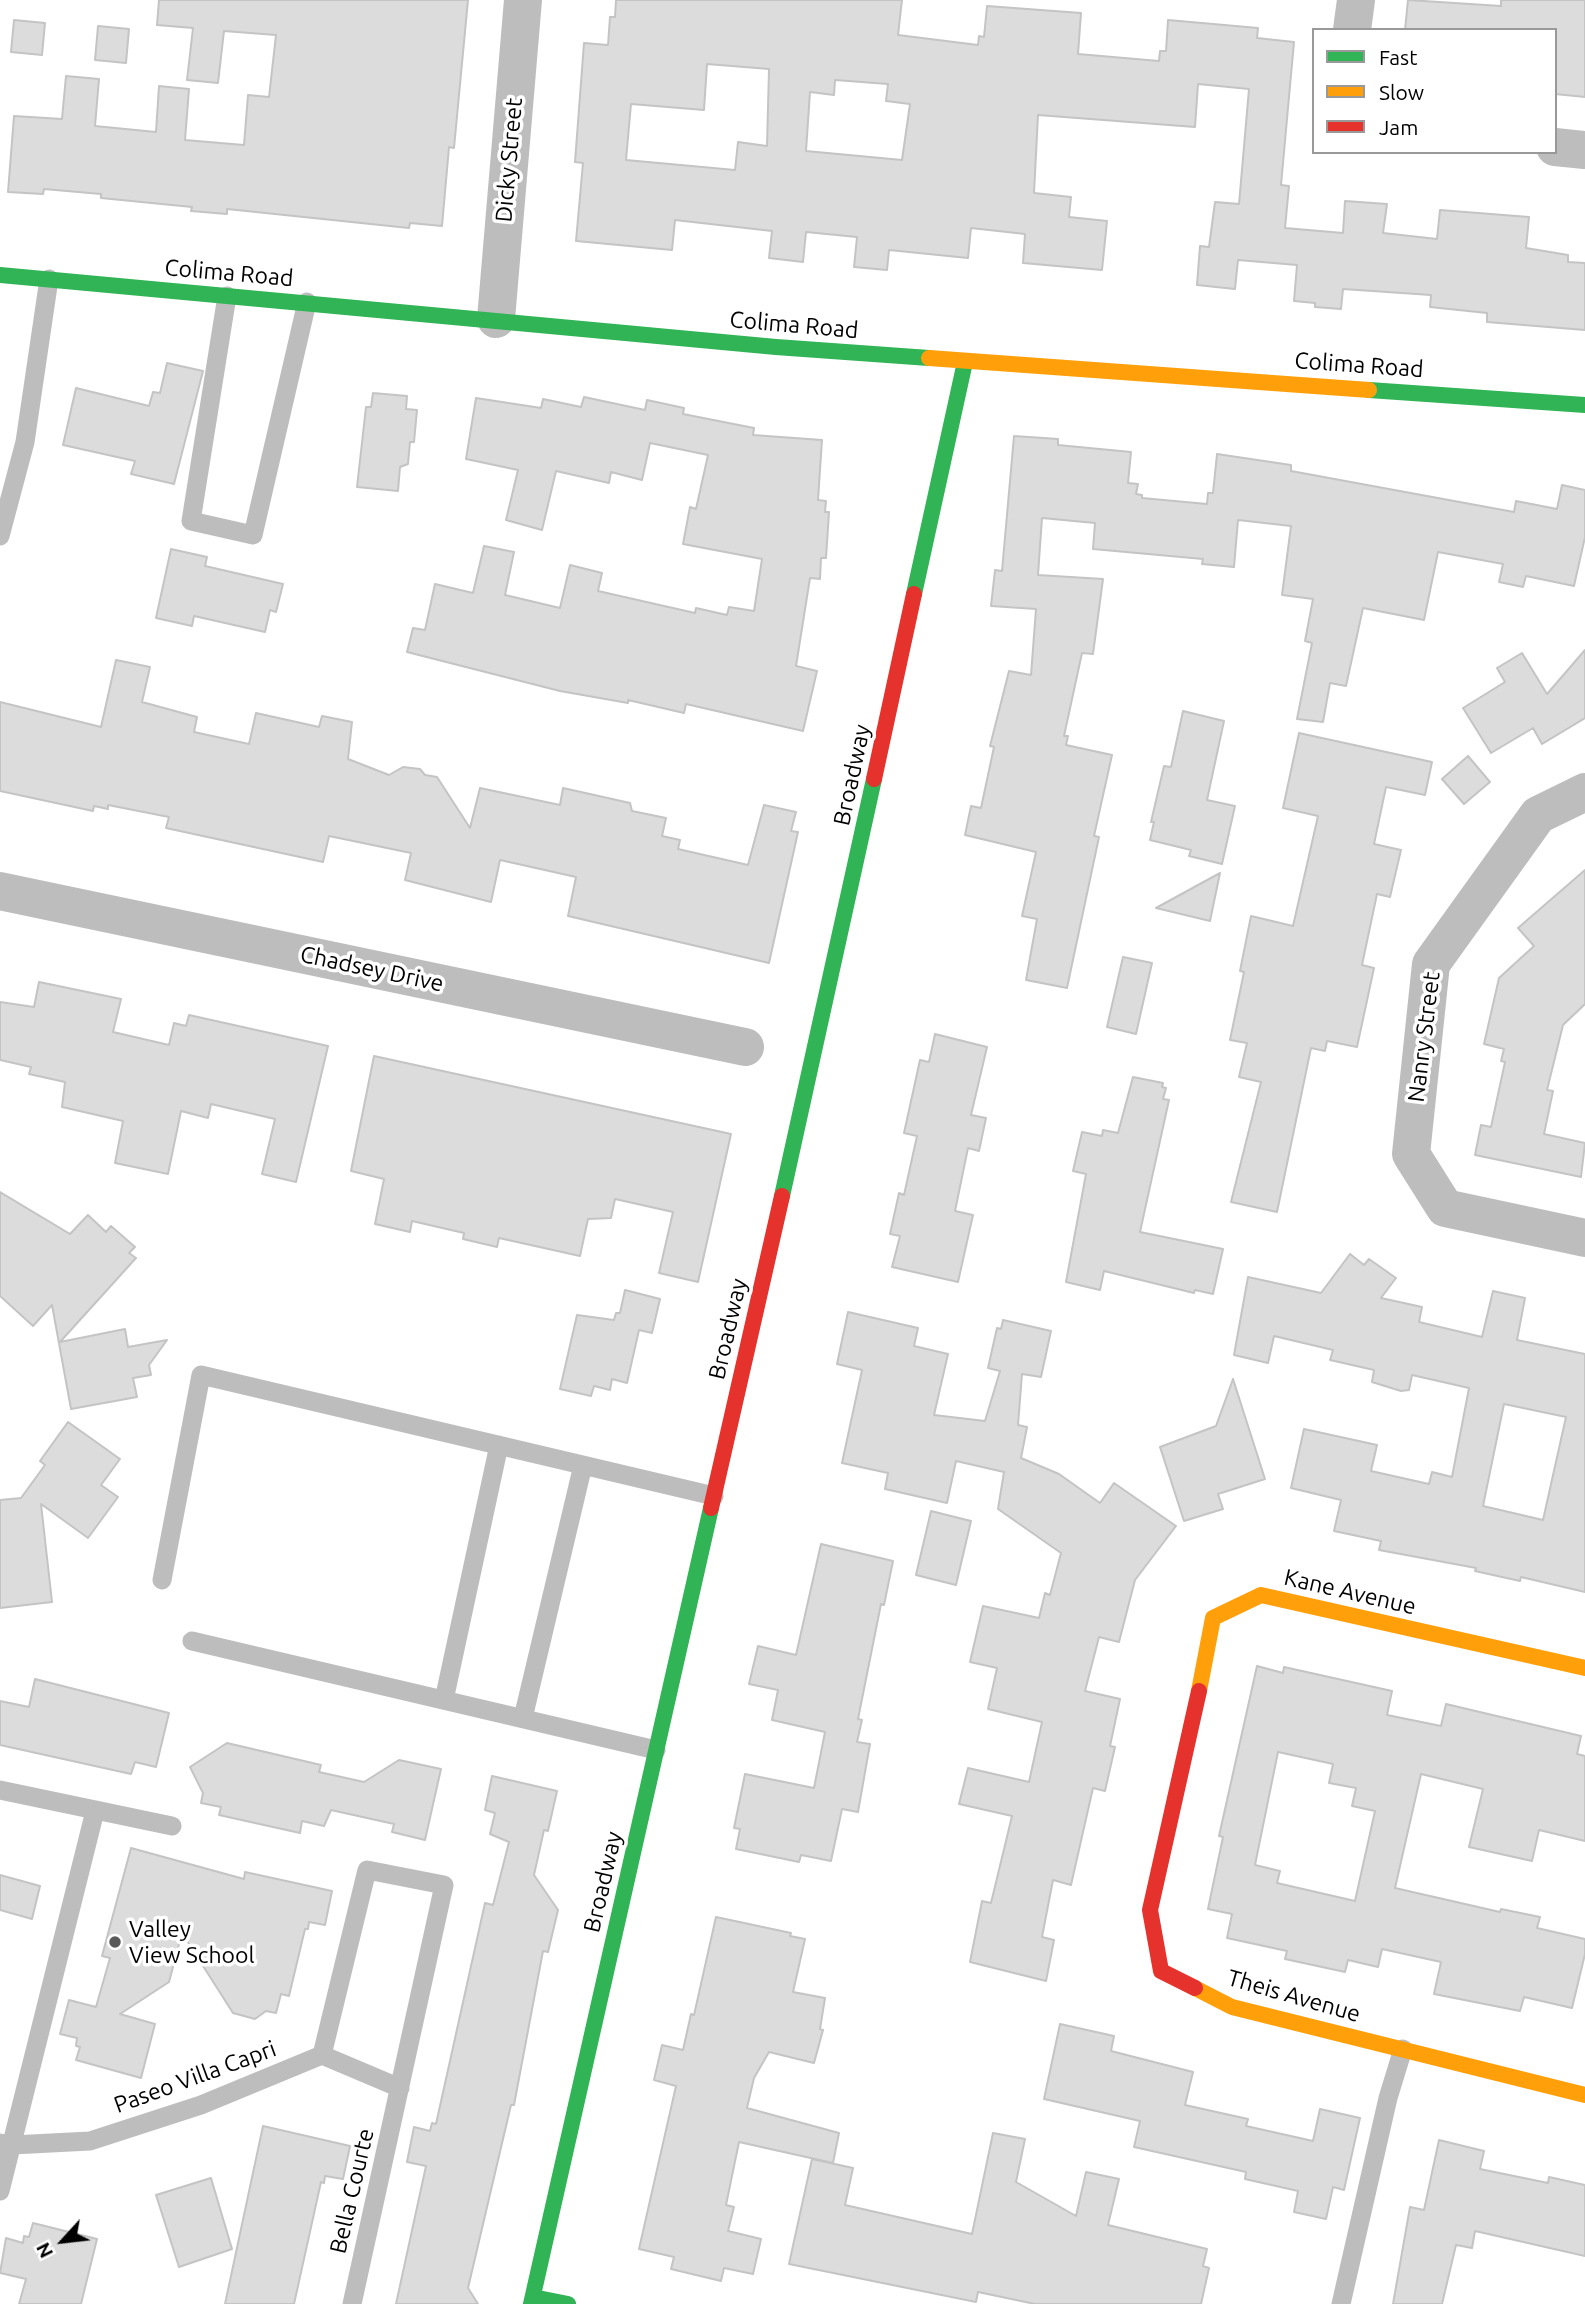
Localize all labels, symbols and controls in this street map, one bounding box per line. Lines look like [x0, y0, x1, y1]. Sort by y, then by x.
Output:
legend [1312, 28, 1557, 154]
text: Fast [1379, 45, 1417, 69]
text: Slow [1379, 80, 1424, 104]
street label: Dicky Street [490, 97, 528, 223]
text: Jam [1379, 115, 1418, 139]
street label: Colima Road [163, 254, 295, 292]
street label: Colima Road [728, 306, 860, 344]
street label: Colima Road [1294, 347, 1424, 383]
street label: Broadway [828, 722, 876, 828]
street label: Chadsey Drive [298, 940, 446, 998]
street label: Nanry Street [1402, 970, 1446, 1104]
street label: Broadway [703, 1276, 753, 1382]
street label: Kane Avenue [1281, 1563, 1419, 1621]
street label: Broadway [578, 1829, 628, 1935]
place label: Valley View School [129, 1915, 255, 1969]
marker: Valley View School [107, 1934, 123, 1950]
street label: Theis Avenue [1224, 1964, 1364, 2028]
street label: Paseo Villa Capri [110, 2035, 280, 2119]
street label: Bella Courte [324, 2126, 380, 2256]
north arrow [28, 2206, 98, 2276]
text: N [31, 2239, 57, 2262]

